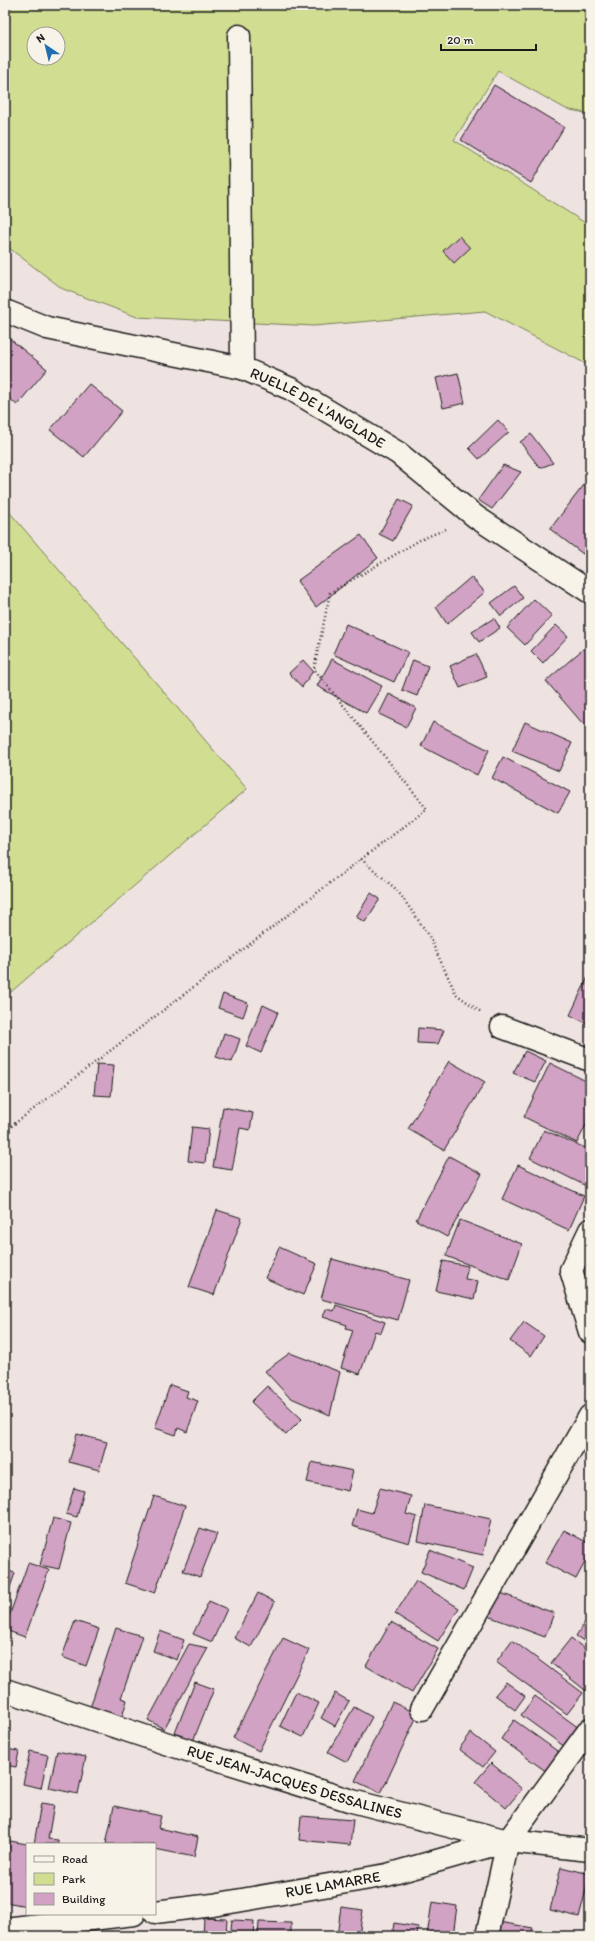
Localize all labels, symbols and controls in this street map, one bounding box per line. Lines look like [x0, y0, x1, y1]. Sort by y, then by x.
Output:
north arrow [26, 26, 66, 66]
scale bar [441, 26, 536, 52]
text: N [34, 31, 47, 46]
text: 20 m [447, 33, 474, 47]
street label: RUELLE DE L'ANGLADE [247, 364, 388, 452]
street label: RUE JEAN-JACQUES DESSALINES [185, 1741, 404, 1823]
legend [26, 1843, 156, 1915]
text: Road [62, 1852, 88, 1866]
street label: RUE LAMARRE [284, 1867, 382, 1901]
text: Park [62, 1872, 86, 1886]
text: Building [62, 1892, 106, 1906]

